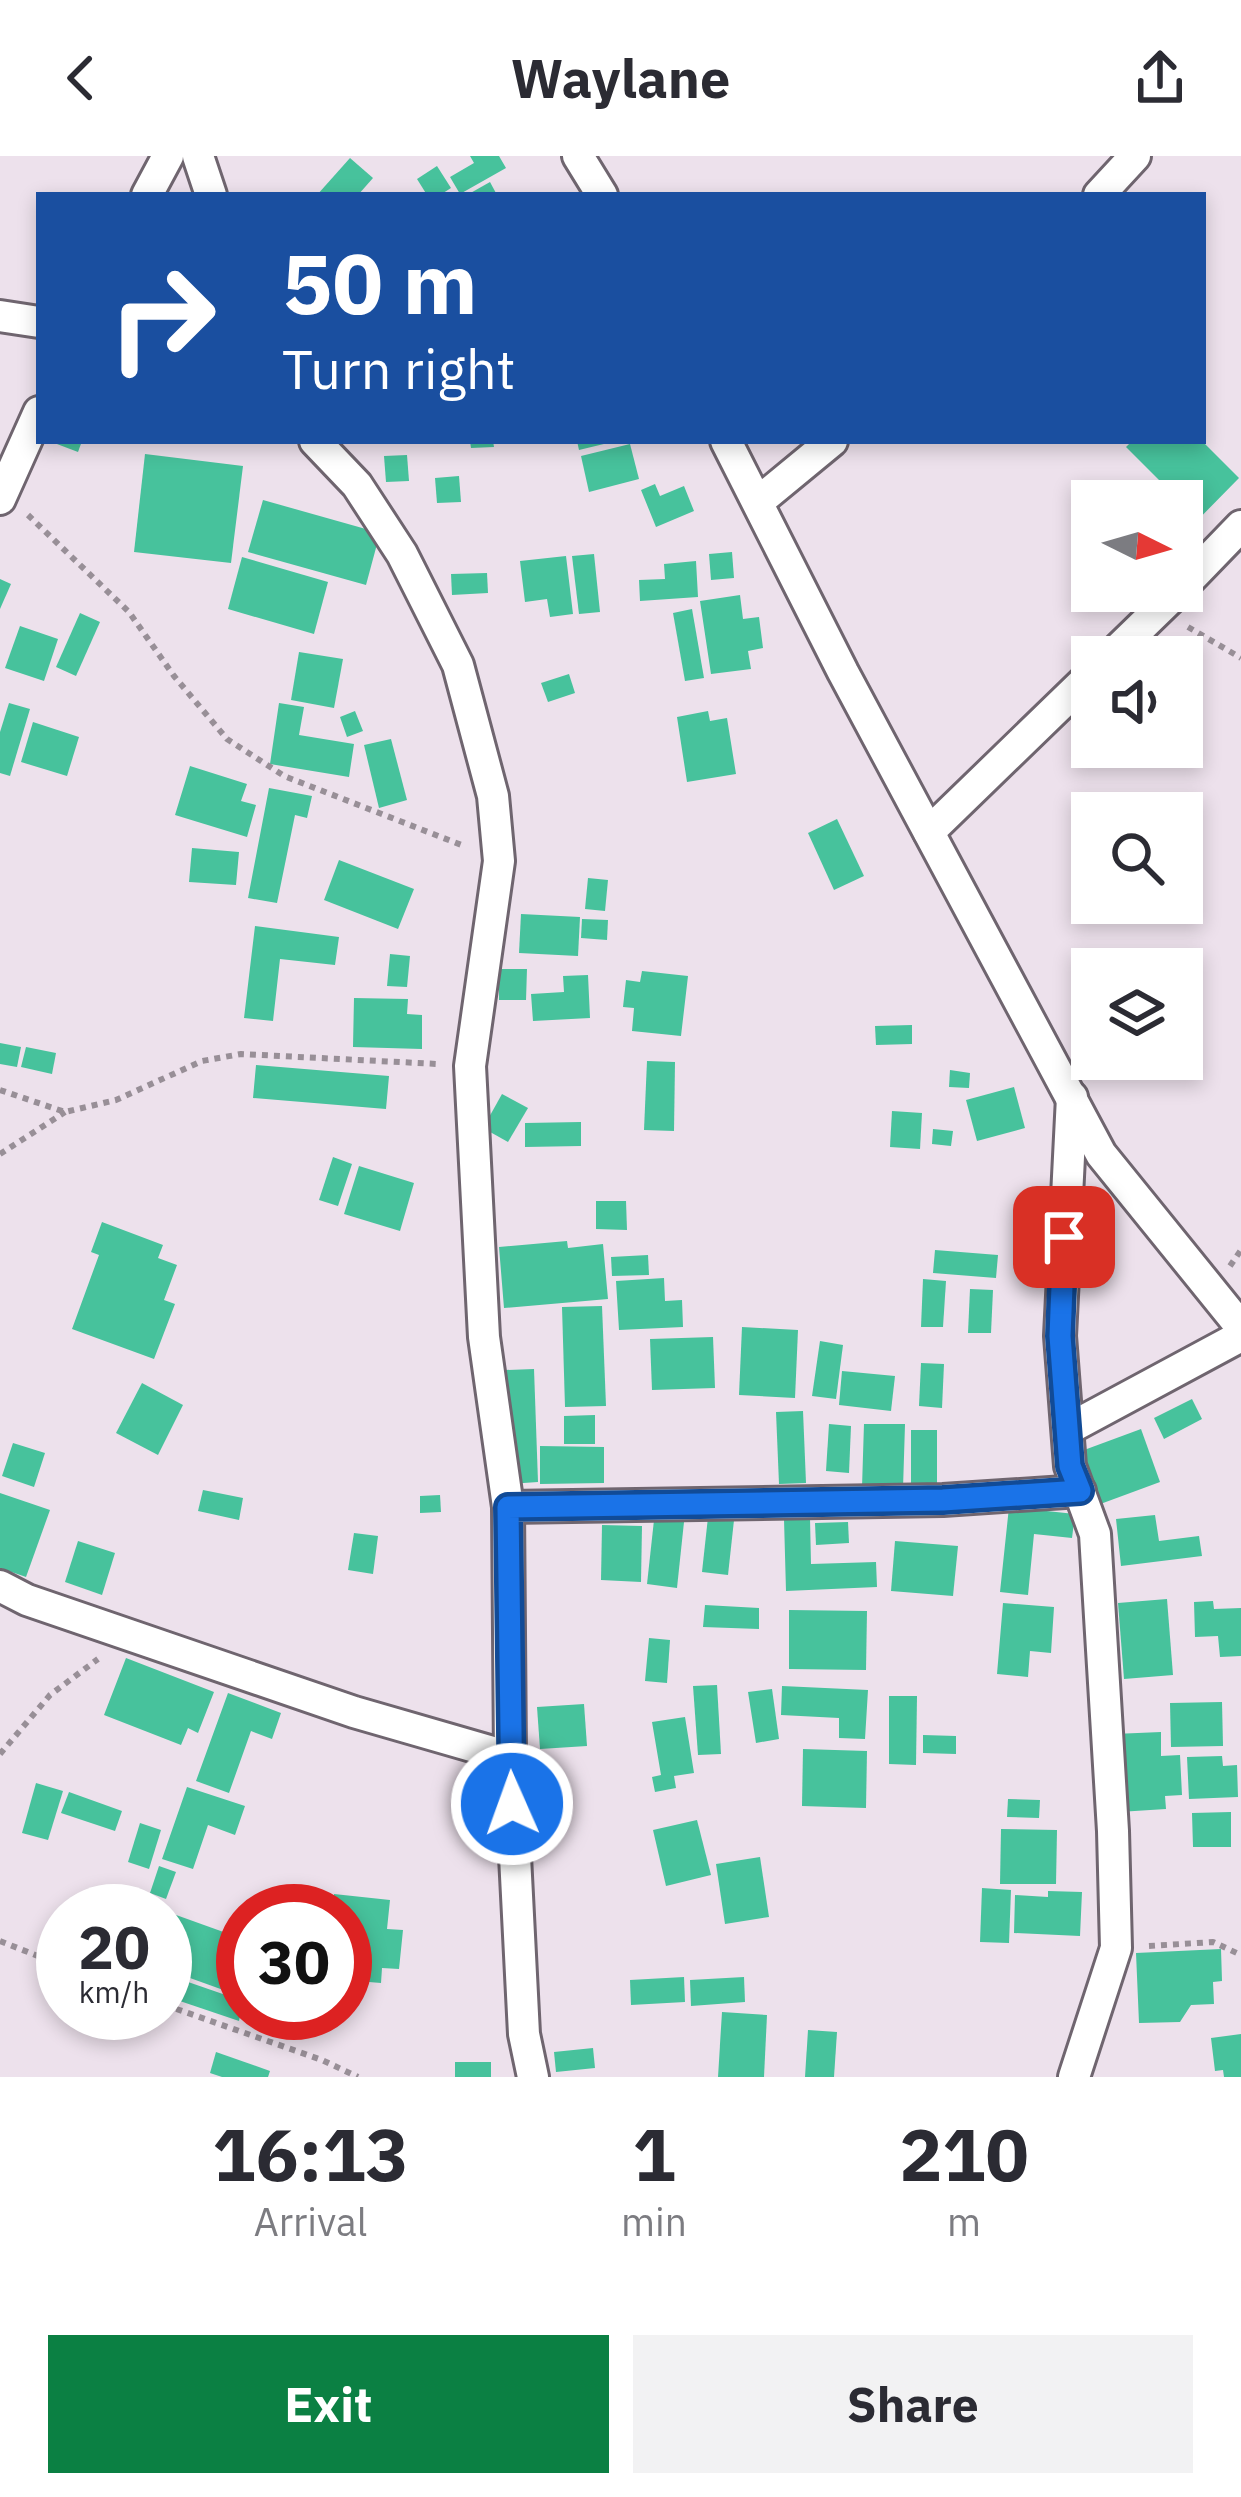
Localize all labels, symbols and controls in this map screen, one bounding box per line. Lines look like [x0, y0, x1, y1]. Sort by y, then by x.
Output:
text: Waylane [511, 43, 730, 113]
icon: back [48, 45, 114, 111]
icon: share [1127, 45, 1193, 111]
text: 50 m [282, 228, 478, 337]
icon: right [84, 240, 240, 396]
text: Turn right [282, 334, 516, 404]
north arrow [1071, 480, 1203, 612]
map controls [1071, 480, 1203, 1080]
button: sound [1071, 636, 1203, 768]
button: search [1071, 792, 1203, 924]
button: layers [1071, 948, 1203, 1080]
pin [1013, 1186, 1115, 1288]
icon: arrive [1031, 1204, 1097, 1270]
position arrow [449, 1741, 575, 1867]
speed limit sign: 30 [216, 1884, 372, 2040]
text: 20 [78, 1907, 150, 1986]
text: km/h [79, 1972, 149, 2011]
text: 16:13 [212, 2107, 409, 2201]
text: 1 [632, 2107, 676, 2201]
text: 210 [899, 2107, 1029, 2201]
text: Arrival [254, 2196, 367, 2247]
text: min [621, 2196, 687, 2247]
text: m [947, 2196, 981, 2247]
button: Exit [48, 2335, 609, 2473]
button: Share [633, 2335, 1193, 2473]

